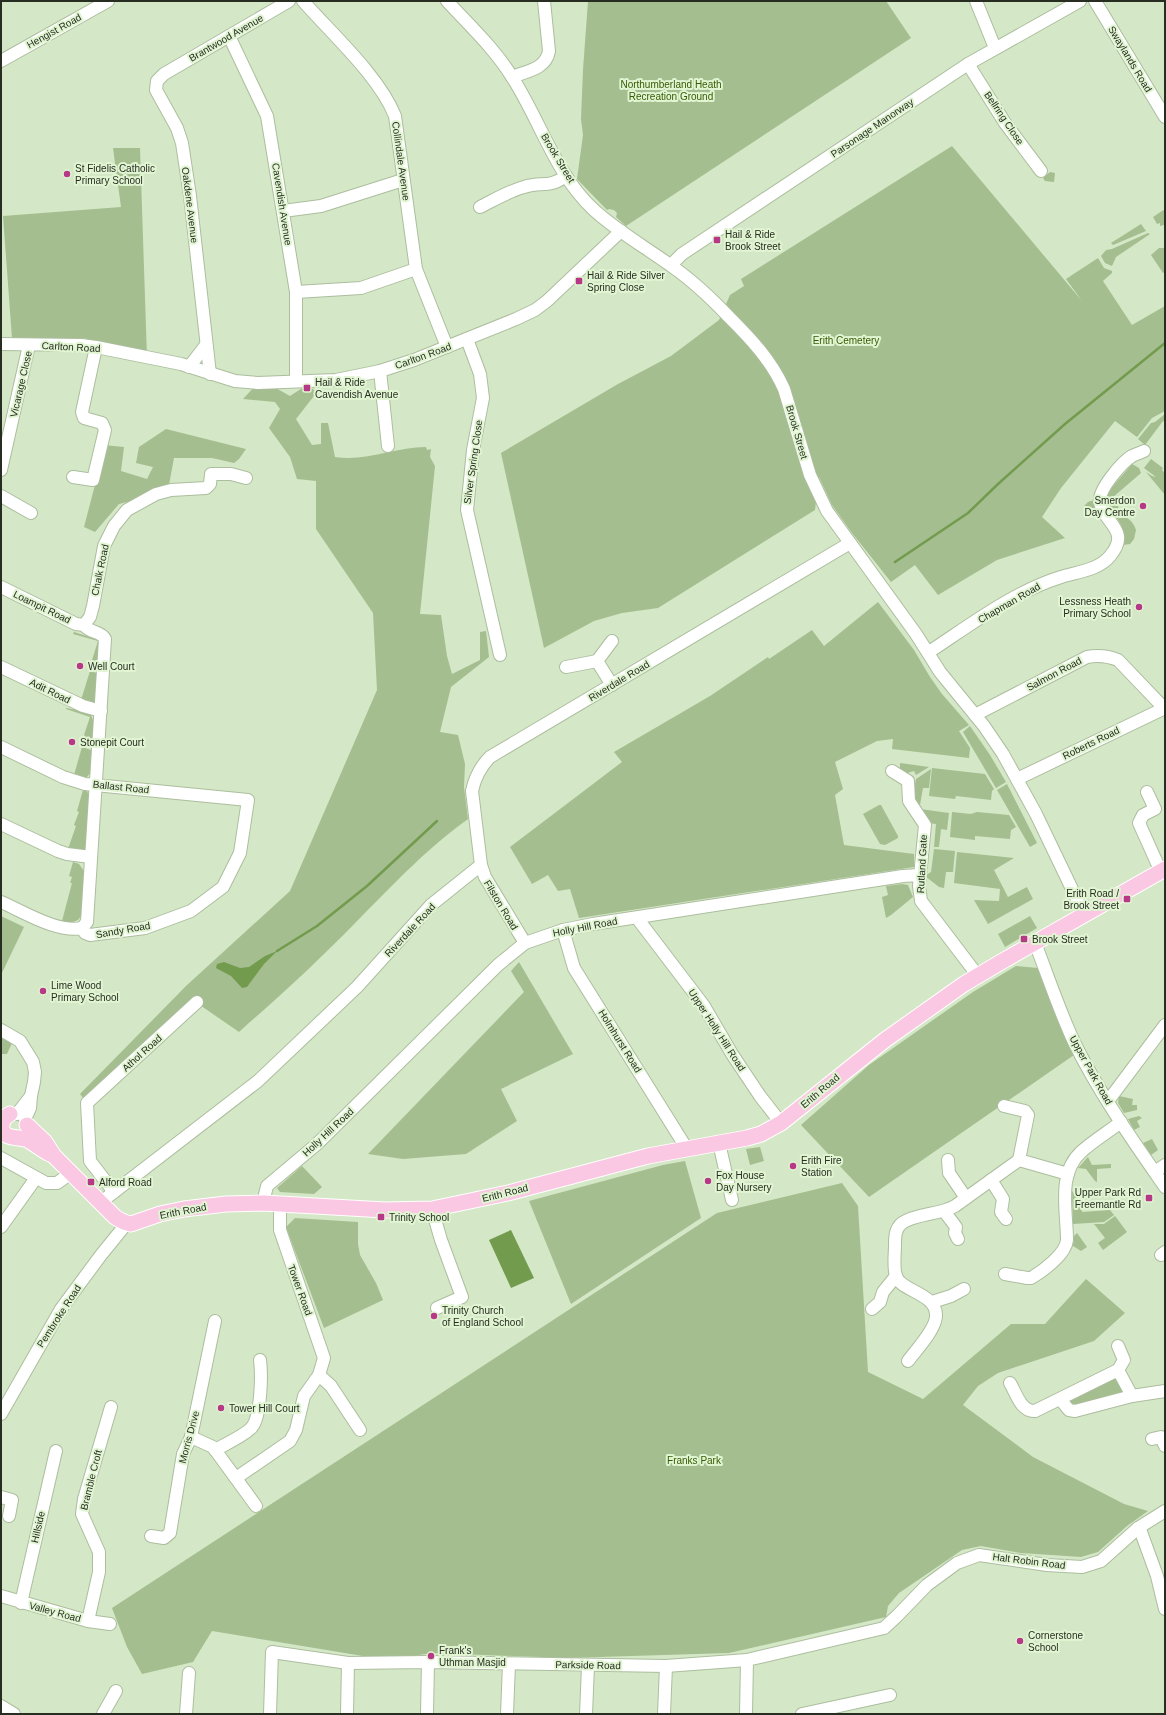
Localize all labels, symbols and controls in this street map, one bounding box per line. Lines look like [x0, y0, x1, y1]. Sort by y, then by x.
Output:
street label: Hengist Road [25, 12, 83, 50]
street label: Brantwood Avenue [187, 12, 265, 64]
street label: Swaylands Road [1106, 24, 1154, 94]
park label: Northumberland Heath Recreation Ground [620, 79, 722, 102]
street label: Bellring Close [982, 89, 1026, 147]
street label: Parsonage Manorway [829, 96, 915, 160]
street label: Collindale Avenue [390, 121, 412, 202]
street label: Brook Street [539, 131, 577, 185]
street label: Cavendish Avenue [270, 162, 294, 246]
place label: St Fidelis Catholic Primary School [75, 163, 155, 186]
street label: Oakdene Avenue [180, 166, 200, 244]
marker: St Fidelis Catholic Primary School [62, 169, 72, 179]
place label: Hail & Ride Brook Street [725, 229, 781, 252]
marker: Hail & Ride Brook Street [712, 235, 722, 245]
place label: Hail & Ride Silver Spring Close [587, 270, 665, 293]
marker: Hail & Ride Silver Spring Close [574, 276, 584, 286]
park label: Erith Cemetery [813, 335, 879, 346]
street label: Carlton Road [41, 340, 101, 354]
street label: Carlton Road [393, 341, 453, 371]
street label: Vicarage Close [8, 349, 34, 418]
place label: Hail & Ride Cavendish Avenue [315, 377, 399, 400]
marker: Hail & Ride Cavendish Avenue [302, 383, 312, 393]
street label: Brook Street [784, 404, 810, 460]
street label: Silver Spring Close [462, 419, 484, 505]
place label: Smerdon Day Centre [1084, 495, 1135, 518]
marker: Smerdon Day Centre [1138, 501, 1148, 511]
street label: Chalk Road [89, 543, 111, 597]
street label: Chapman Road [976, 581, 1042, 625]
street label: Loampit Road [12, 588, 72, 626]
place label: Lessness Heath Primary School [1059, 596, 1131, 619]
marker: Lessness Heath Primary School [1134, 602, 1144, 612]
street label: Salmon Road [1025, 655, 1083, 693]
street label: Riverdale Road [587, 659, 651, 703]
marker: Well Court [75, 661, 85, 671]
place label: Well Court [88, 661, 135, 672]
street label: Adit Road [28, 676, 72, 706]
street label: Roberts Road [1061, 725, 1121, 761]
marker: Stonepit Court [67, 737, 77, 747]
place label: Stonepit Court [80, 737, 144, 748]
street label: Ballast Road [92, 779, 150, 795]
street label: Rutland Gate [915, 834, 929, 894]
street label: Filston Road [482, 878, 520, 932]
place label: Erith Road / Brook Street [1063, 888, 1119, 911]
marker: Erith Road / Brook Street [1122, 894, 1132, 904]
street label: Riverdale Road [382, 901, 438, 959]
street label: Holly Hill Road [552, 915, 618, 939]
street label: Sandy Road [95, 920, 151, 940]
marker: Brook Street [1019, 934, 1029, 944]
place label: Brook Street [1032, 934, 1088, 945]
place label: Lime Wood Primary School [51, 980, 119, 1003]
marker: Lime Wood Primary School [38, 986, 48, 996]
street label: Upper Holly Hill Road [686, 987, 748, 1073]
street label: Holmhurst Road [596, 1007, 644, 1075]
street label: Athol Road [120, 1032, 164, 1074]
street label: Upper Park Road [1067, 1034, 1115, 1106]
street label: Erith Road [798, 1072, 842, 1110]
street label: Holly Hill Road [300, 1106, 356, 1158]
place label: Erith Fire Station [801, 1155, 842, 1178]
marker: Erith Fire Station [788, 1161, 798, 1171]
place label: Fox House Day Nursery [716, 1170, 772, 1193]
marker: Fox House Day Nursery [703, 1176, 713, 1186]
marker: Alford Road [86, 1177, 96, 1187]
place label: Alford Road [99, 1177, 152, 1188]
street label: Erith Road [481, 1182, 529, 1204]
place label: Upper Park Rd Freemantle Rd [1075, 1187, 1141, 1210]
marker: Upper Park Rd Freemantle Rd [1144, 1193, 1154, 1203]
street label: Erith Road [159, 1201, 207, 1221]
marker: Trinity School [376, 1212, 386, 1222]
place label: Trinity School [389, 1212, 449, 1223]
street label: Tower Road [286, 1263, 314, 1317]
street label: Pembroke Road [35, 1283, 83, 1349]
place label: Trinity Church of England School [442, 1305, 523, 1328]
marker: Trinity Church of England School [429, 1311, 439, 1321]
marker: Tower Hill Court [216, 1403, 226, 1413]
place label: Tower Hill Court [229, 1403, 300, 1414]
street label: Morris Drive [177, 1409, 201, 1464]
street label: Bramble Croft [78, 1449, 104, 1511]
park label: Franks Park [667, 1455, 722, 1466]
street label: Hillside [29, 1510, 47, 1544]
street label: Halt Robin Road [992, 1551, 1066, 1571]
street label: Valley Road [28, 1600, 82, 1624]
place label: Cornerstone School [1028, 1630, 1083, 1653]
marker: Cornerstone School [1015, 1636, 1025, 1646]
place label: Frank's Uthman Masjid [439, 1645, 506, 1668]
marker: Frank's Uthman Masjid [426, 1651, 436, 1661]
street label: Parkside Road [555, 1659, 621, 1671]

